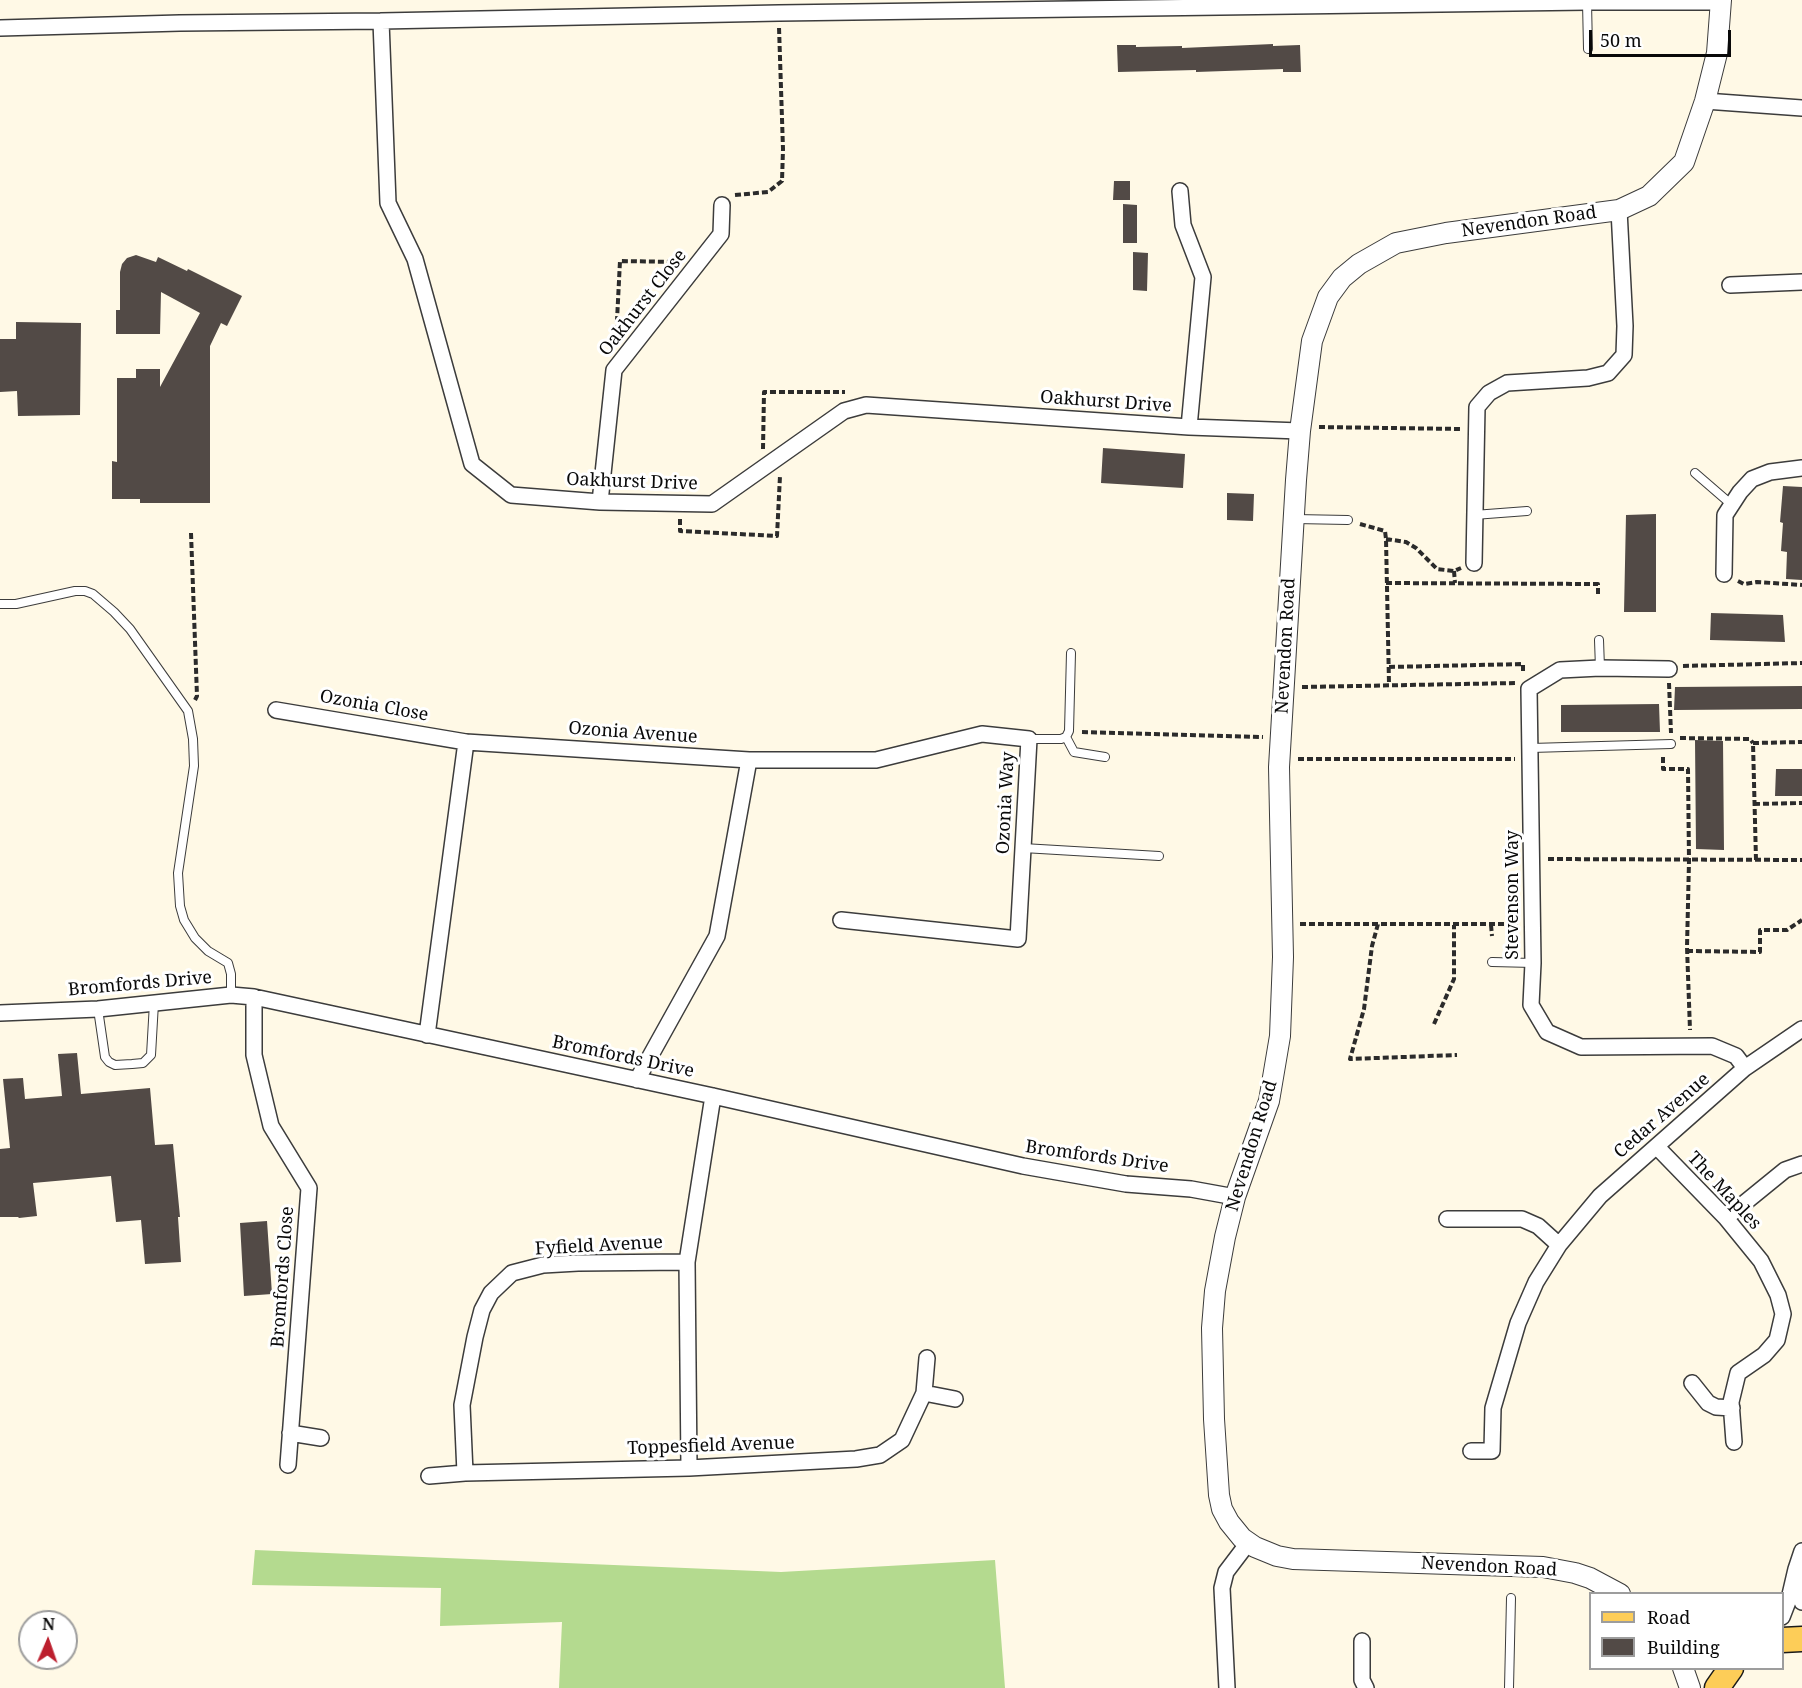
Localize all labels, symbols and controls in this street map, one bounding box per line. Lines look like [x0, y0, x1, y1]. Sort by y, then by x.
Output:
scale bar [1592, 18, 1734, 56]
text: 50 m [1600, 28, 1642, 52]
street label: Nevendon Road [1460, 202, 1598, 242]
street label: Oakhurst Close [595, 245, 691, 361]
street label: Oakhurst Drive [1039, 387, 1173, 417]
street label: Oakhurst Drive [566, 469, 698, 495]
street label: Nevendon Road [1272, 577, 1300, 715]
street label: Ozonia Close [318, 686, 430, 726]
street label: Ozonia Avenue [568, 718, 698, 748]
street label: Ozonia Way [993, 751, 1019, 855]
street label: Stevenson Way [1502, 830, 1524, 960]
street label: Bromfords Drive [67, 967, 213, 1001]
street label: Bromfords Drive [550, 1031, 696, 1083]
street label: Cedar Avenue [1610, 1069, 1714, 1163]
street label: Nevendon Road [1222, 1078, 1282, 1214]
street label: Bromfords Drive [1024, 1136, 1170, 1178]
street label: The Maples [1683, 1148, 1765, 1234]
street label: Bromfords Close [267, 1206, 299, 1348]
street label: Fyfield Avenue [535, 1232, 663, 1260]
street label: Toppesfield Avenue [627, 1432, 795, 1460]
street label: Nevendon Road [1420, 1553, 1558, 1581]
legend [1589, 1592, 1784, 1670]
text: Road [1647, 1605, 1690, 1629]
north arrow [18, 1610, 78, 1670]
text: N [42, 1613, 55, 1635]
text: Building [1647, 1635, 1720, 1659]

